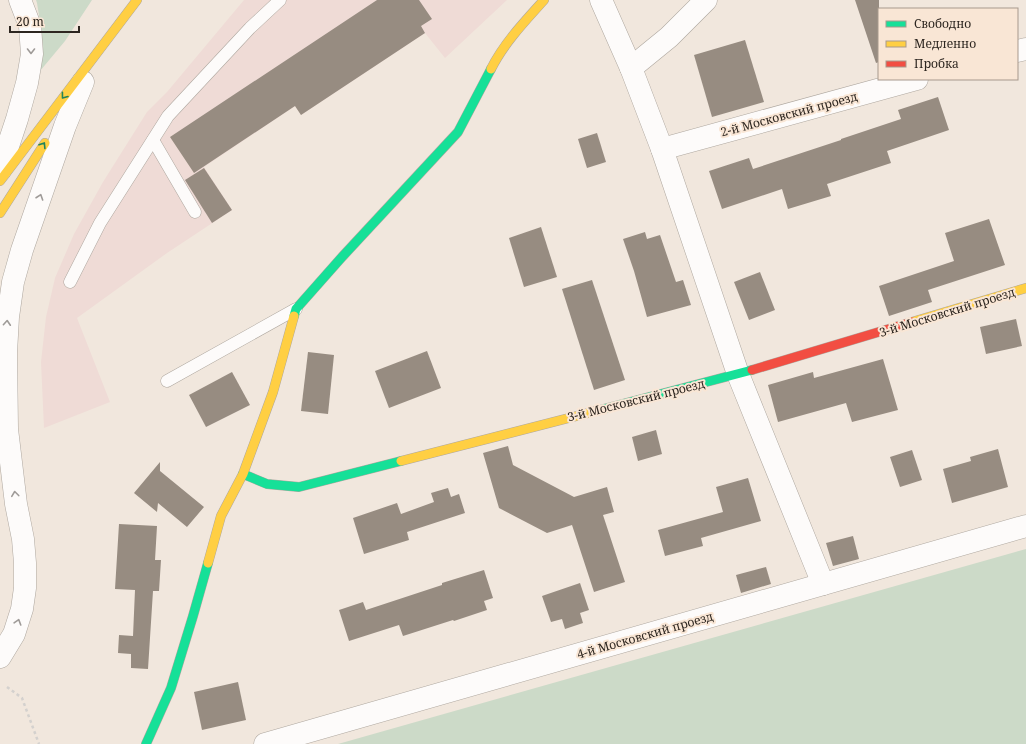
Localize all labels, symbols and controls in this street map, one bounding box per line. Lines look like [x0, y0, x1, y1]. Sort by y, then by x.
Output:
scale bar [10, 8, 79, 34]
legend [878, 8, 1018, 80]
text: 20 m [16, 13, 44, 30]
text: Свободно [914, 15, 971, 32]
text: Медленно [914, 35, 976, 52]
one-way arrow [27, 48, 35, 54]
text: Пробка [914, 55, 959, 72]
street label: 2-й Московский проезд [719, 88, 859, 140]
one-way arrow [62, 92, 69, 99]
one-way arrow [39, 142, 46, 149]
one-way arrow [35, 194, 44, 201]
street label: 3-й Московский проезд [877, 283, 1017, 341]
one-way arrow [3, 320, 12, 326]
street label: 3-й Московский проезд [566, 375, 706, 425]
one-way arrow [10, 491, 19, 497]
street label: 4-й Московский проезд [575, 607, 715, 663]
one-way arrow [13, 619, 22, 626]

